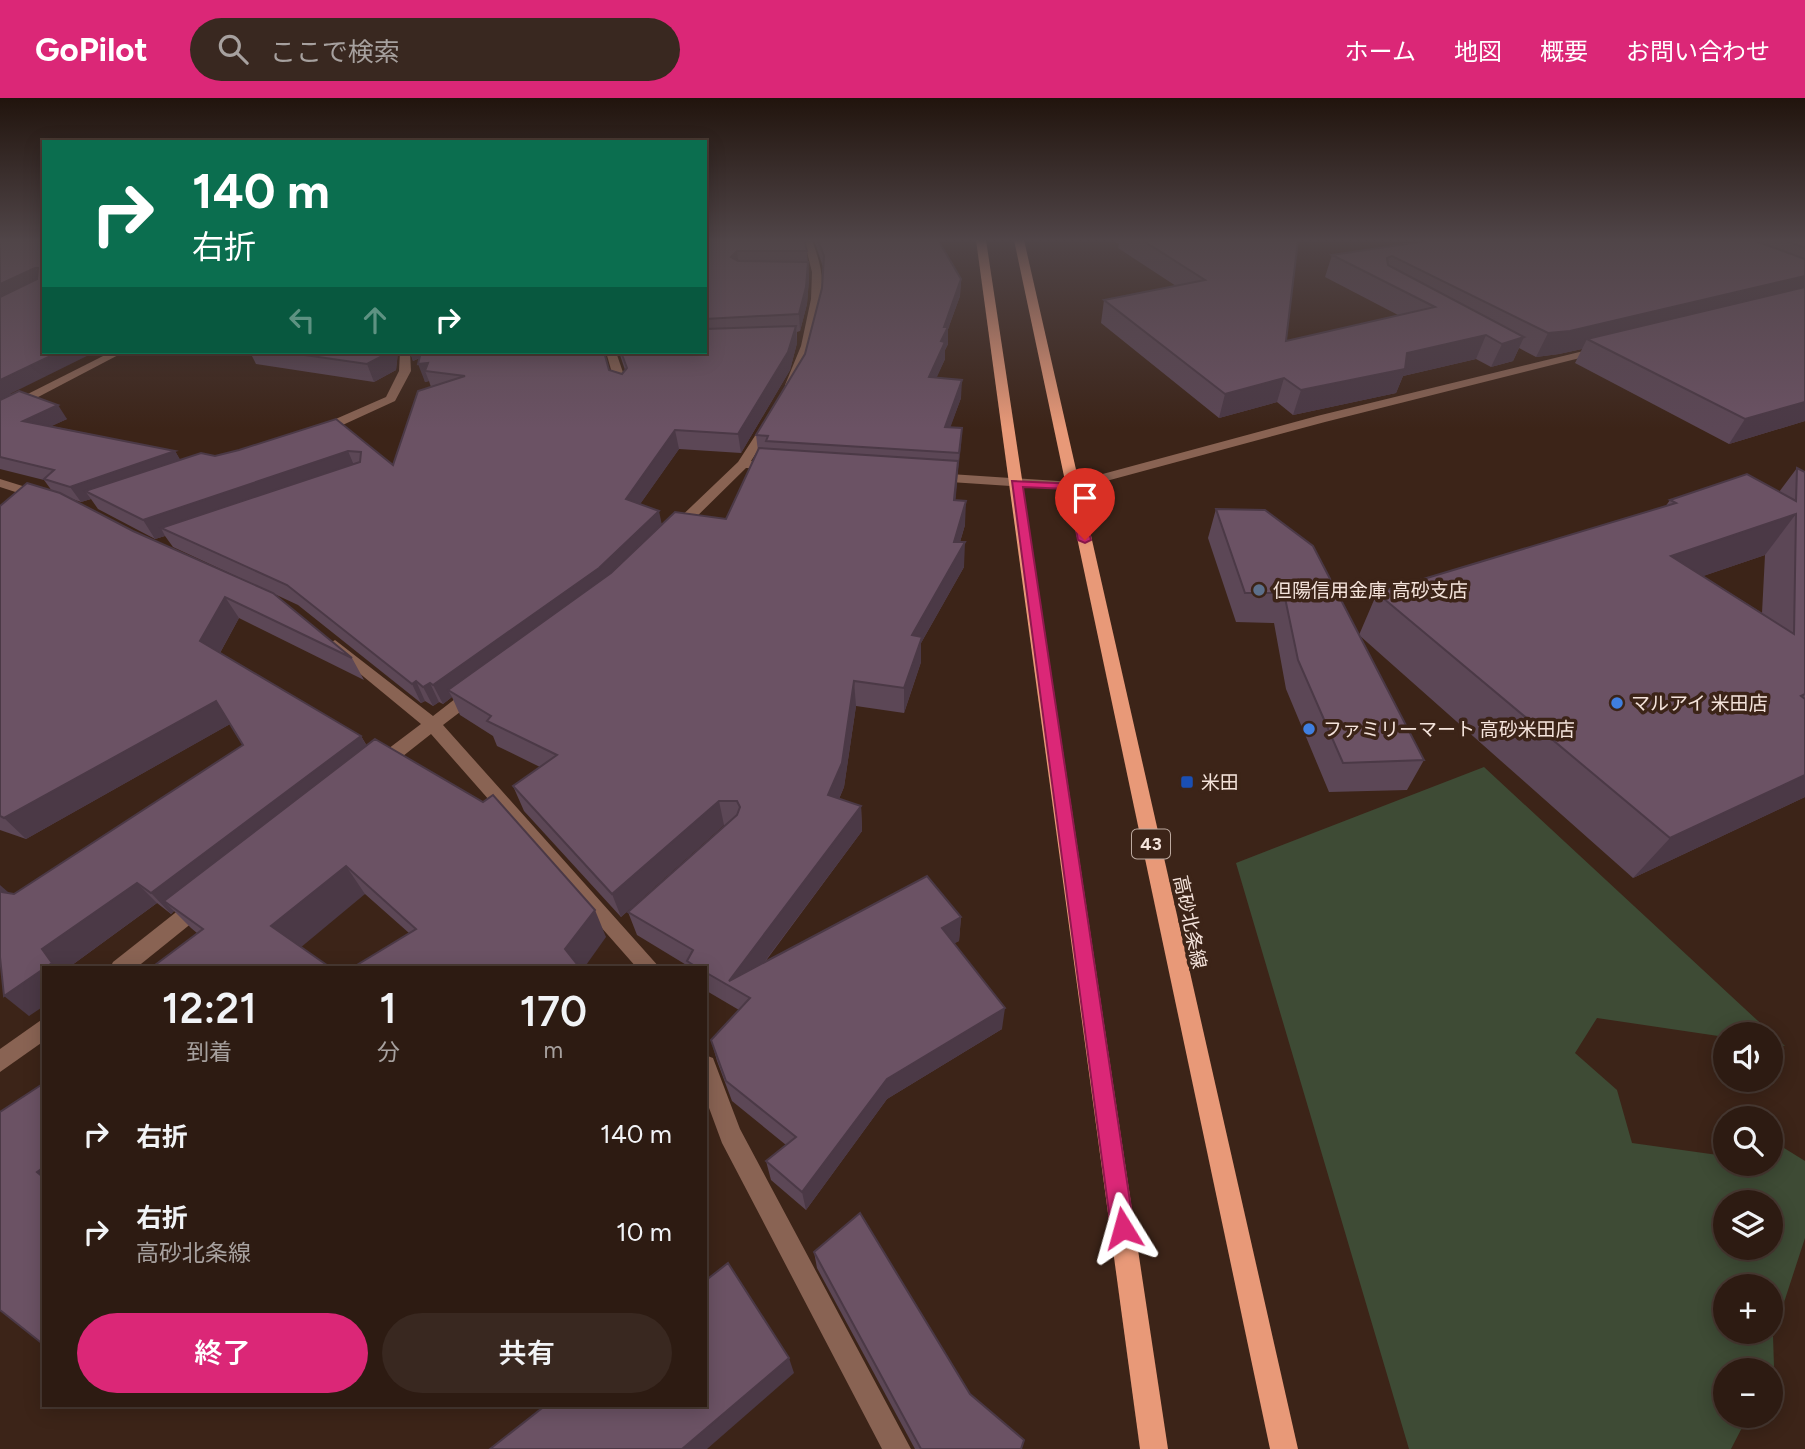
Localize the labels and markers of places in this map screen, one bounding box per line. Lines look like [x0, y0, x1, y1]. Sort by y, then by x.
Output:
pin [1055, 468, 1115, 540]
place label: 但陽信用金庫 高砂支店 [1273, 579, 1468, 602]
marker: 但陽信用金庫 高砂支店 [1251, 582, 1267, 598]
place label: マルアイ 米田店 [1631, 692, 1768, 715]
marker: マルアイ 米田店 [1609, 695, 1625, 711]
place label: ファミリーマート 高砂米田店 [1323, 718, 1575, 741]
marker: ファミリーマート 高砂米田店 [1301, 721, 1317, 737]
place label: 米田 [1201, 771, 1239, 794]
marker: 米田 [1179, 774, 1195, 790]

